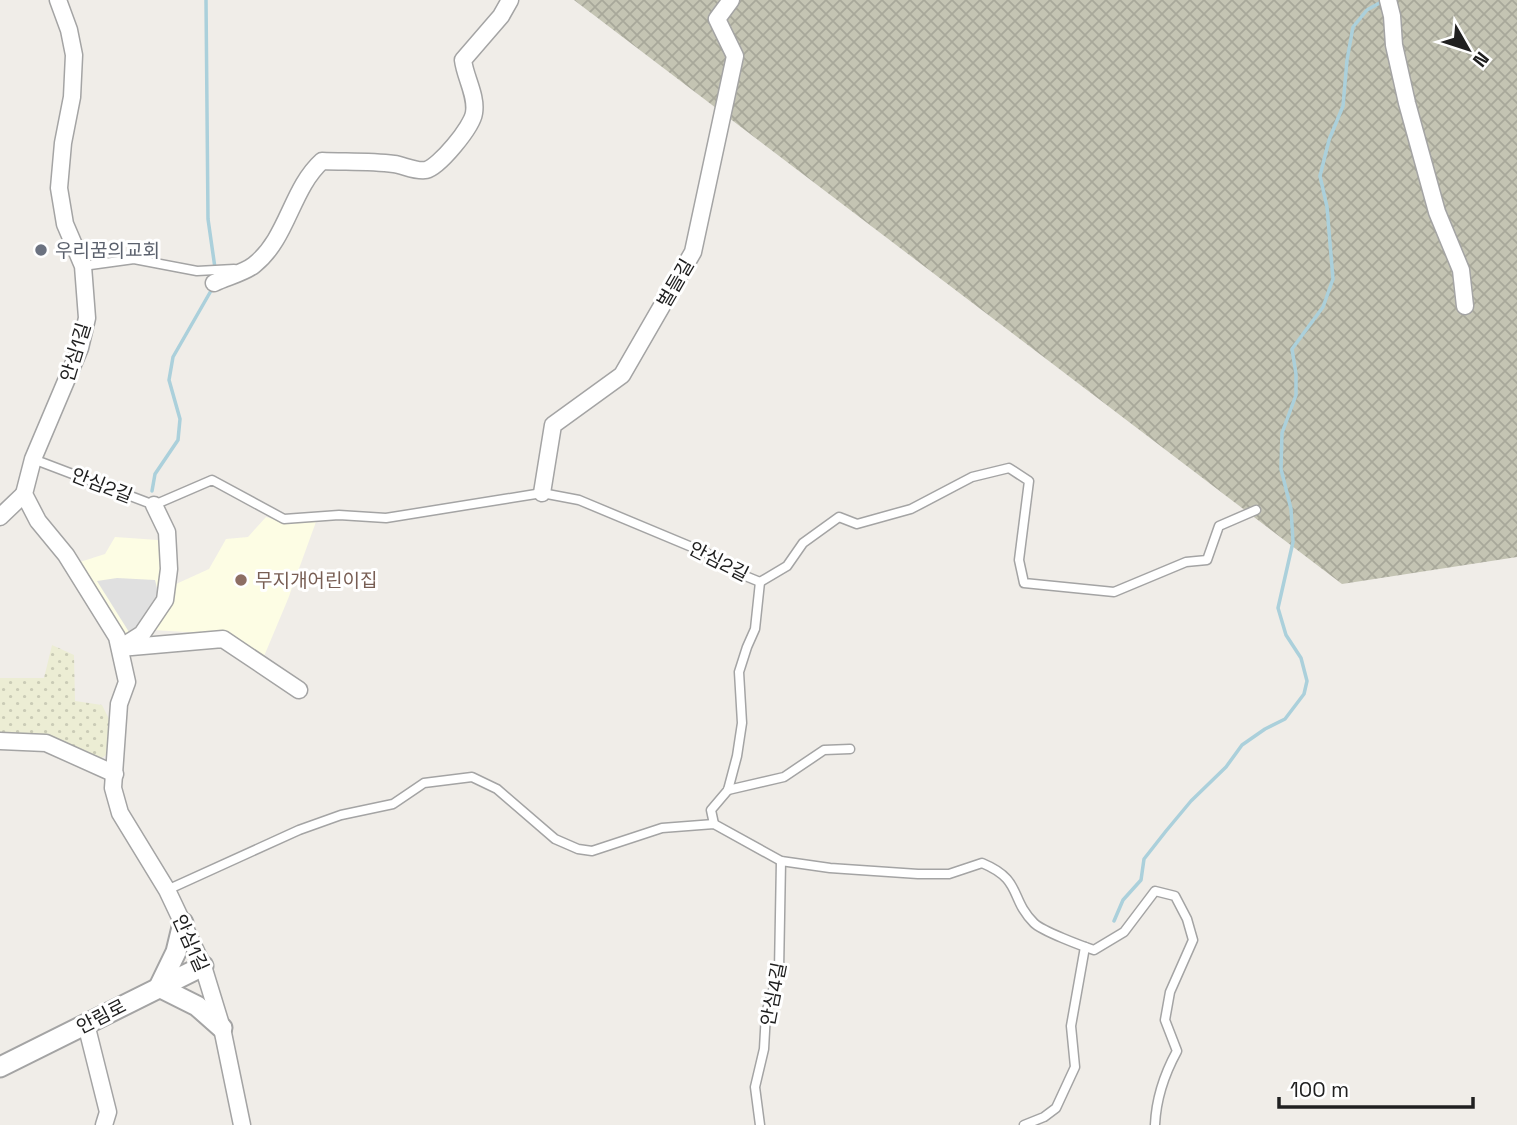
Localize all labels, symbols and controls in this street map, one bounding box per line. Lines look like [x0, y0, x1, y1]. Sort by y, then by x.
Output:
north arrow [1433, 14, 1503, 84]
text: N [1467, 47, 1495, 72]
place label: 우리꿈의교회 [55, 238, 160, 263]
marker: 우리꿈의교회 [33, 242, 49, 258]
street label: 벌들길 [651, 254, 699, 312]
street label: 안심1길 [55, 320, 96, 385]
street label: 안심2길 [68, 462, 136, 509]
street label: 안심2길 [685, 536, 753, 587]
place label: 무지개어린이집 [255, 568, 377, 593]
marker: 무지개어린이집 [233, 572, 249, 588]
street label: 안심1길 [167, 911, 214, 976]
street label: 안심4길 [755, 960, 792, 1028]
street label: 안림로 [72, 993, 130, 1039]
scale bar [1279, 1066, 1473, 1110]
text: 100 m [1290, 1076, 1349, 1103]

